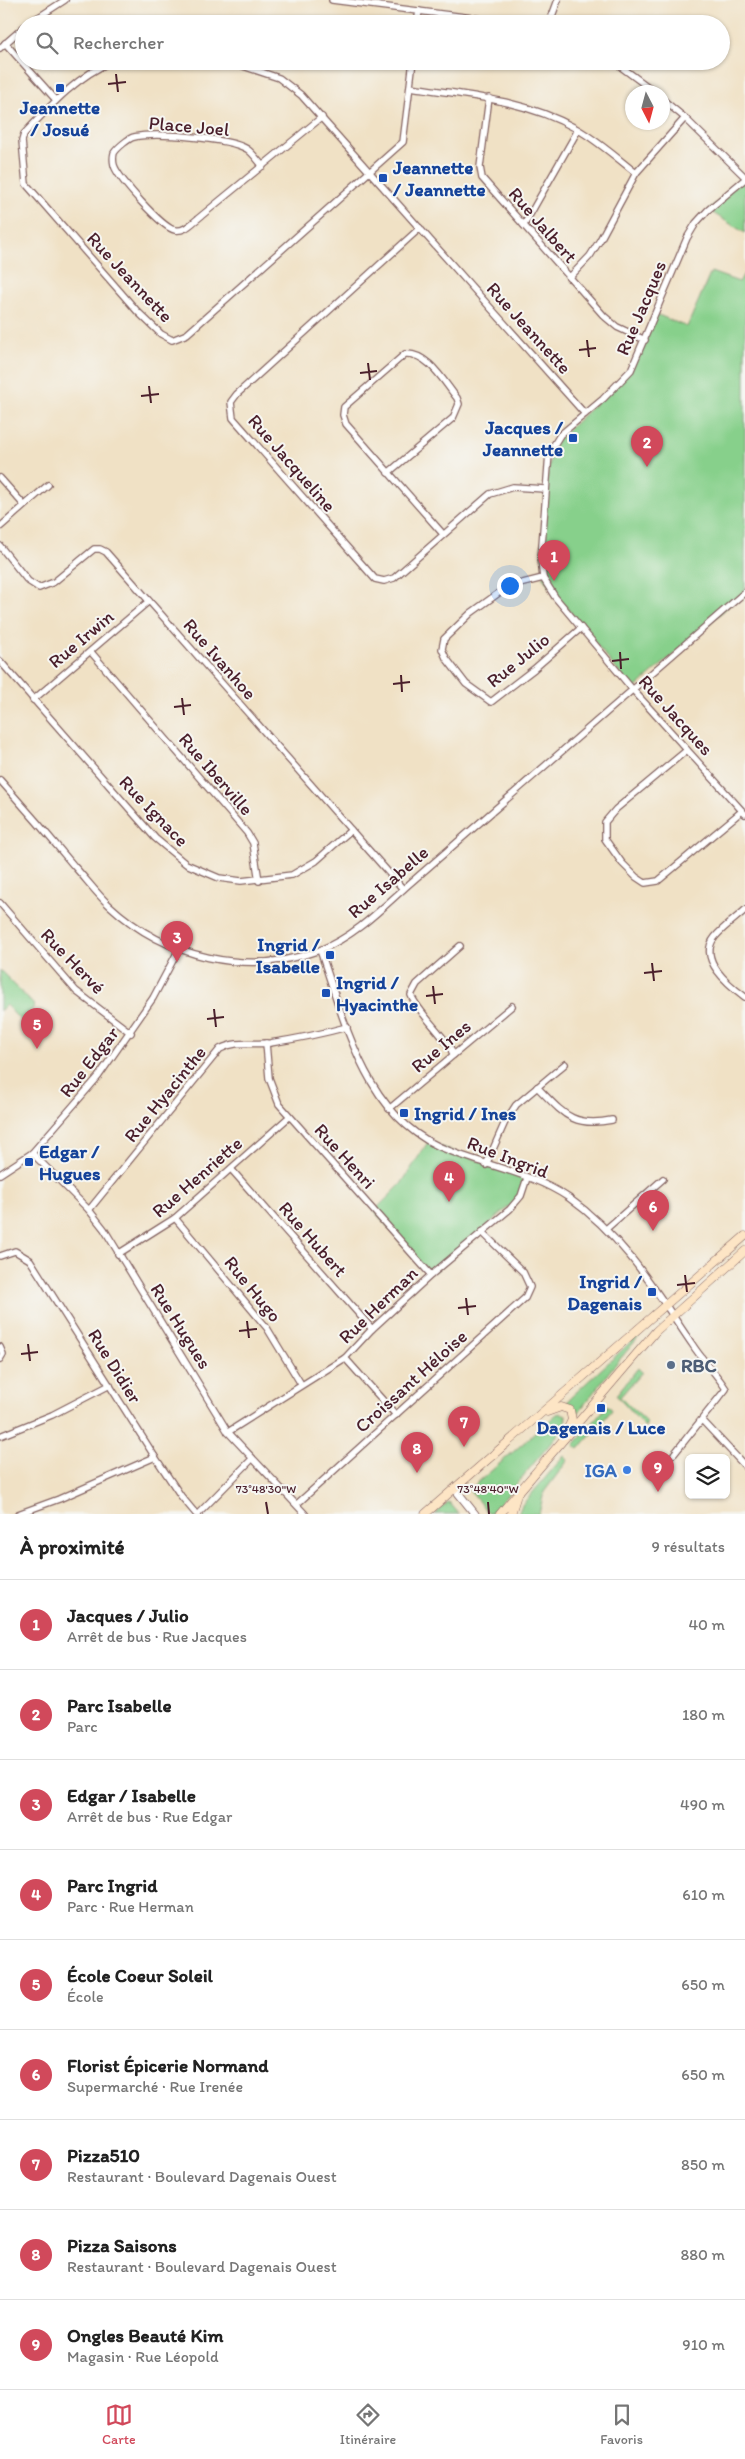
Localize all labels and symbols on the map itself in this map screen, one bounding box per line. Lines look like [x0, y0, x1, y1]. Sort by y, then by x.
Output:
marker: Jeannette / Josué [54, 82, 66, 94]
north arrow [625, 85, 670, 130]
place label: Jeannette / Josué [19, 96, 100, 141]
street label: Place Joel [148, 111, 231, 141]
place label: Jeannette / Jeannette [392, 156, 486, 201]
marker: Jeannette / Jeannette [377, 172, 389, 184]
street label: Rue Jalbert [504, 182, 582, 268]
street label: Rue Jeannette [82, 227, 178, 327]
street label: Rue Jacques [611, 257, 671, 359]
street label: Rue Jeannette [482, 277, 576, 379]
street label: Rue Jacqueline [243, 409, 341, 517]
place label: Jacques / Jeannette [482, 416, 564, 461]
pin: 2 [631, 426, 663, 467]
marker: Jacques / Jeannette [567, 432, 579, 444]
pin: 1 [538, 540, 570, 581]
your location [497, 573, 523, 599]
street label: Rue Irwin [44, 605, 119, 673]
street label: Rue Ivanhoe [179, 614, 261, 704]
street label: Rue Julio [482, 628, 554, 692]
street label: Rue Jacques [634, 670, 718, 760]
street label: Rue Iberville [174, 728, 258, 820]
street label: Rue Ignace [114, 771, 194, 851]
street label: Rue Isabelle [343, 841, 433, 923]
pin: 3 [161, 921, 193, 962]
street label: Rue Hervé [36, 923, 110, 999]
place label: Ingrid / Isabelle [256, 933, 321, 978]
marker: Ingrid / Isabelle [324, 949, 336, 961]
place label: Ingrid / Hyacinthe [336, 971, 418, 1016]
marker: Ingrid / Hyacinthe [320, 987, 332, 999]
pin: 5 [21, 1008, 53, 1049]
street label: Rue Ines [407, 1014, 475, 1078]
street label: Rue Edgar [54, 1022, 124, 1102]
street label: Rue Hyacinthe [119, 1041, 211, 1147]
place label: Ingrid / Ines [414, 1102, 517, 1125]
marker: Ingrid / Ines [398, 1107, 410, 1119]
street label: Rue Henri [310, 1118, 380, 1194]
street label: Rue Ingrid [464, 1131, 553, 1183]
street label: Rue Henriette [147, 1132, 247, 1222]
place label: Edgar / Hugues [39, 1140, 101, 1185]
marker: Edgar / Hugues [23, 1156, 35, 1168]
pin: 4 [433, 1161, 465, 1202]
pin: 6 [637, 1190, 669, 1231]
street label: Rue Hubert [274, 1197, 352, 1281]
street label: Rue Hugo [219, 1251, 287, 1327]
street label: Rue Herman [334, 1261, 423, 1348]
place label: Ingrid / Dagenais [567, 1270, 643, 1315]
street label: Rue Hugues [146, 1279, 216, 1373]
marker: Ingrid / Dagenais [646, 1286, 658, 1298]
street label: Rue Didier [83, 1324, 147, 1408]
street label: Croissant Héloise [350, 1325, 472, 1437]
place label: RBC [681, 1354, 717, 1377]
marker: RBC [665, 1359, 677, 1371]
marker: Dagenais / Luce [595, 1402, 607, 1414]
pin: 7 [448, 1406, 480, 1447]
place label: Dagenais / Luce [536, 1416, 666, 1439]
pin: 8 [401, 1432, 433, 1473]
pin: 9 [642, 1451, 674, 1492]
place label: IGA [585, 1459, 618, 1482]
marker: IGA [621, 1464, 633, 1476]
text: 73°48'30"W [236, 1482, 296, 1496]
text: 73°48'40"W [457, 1482, 519, 1496]

